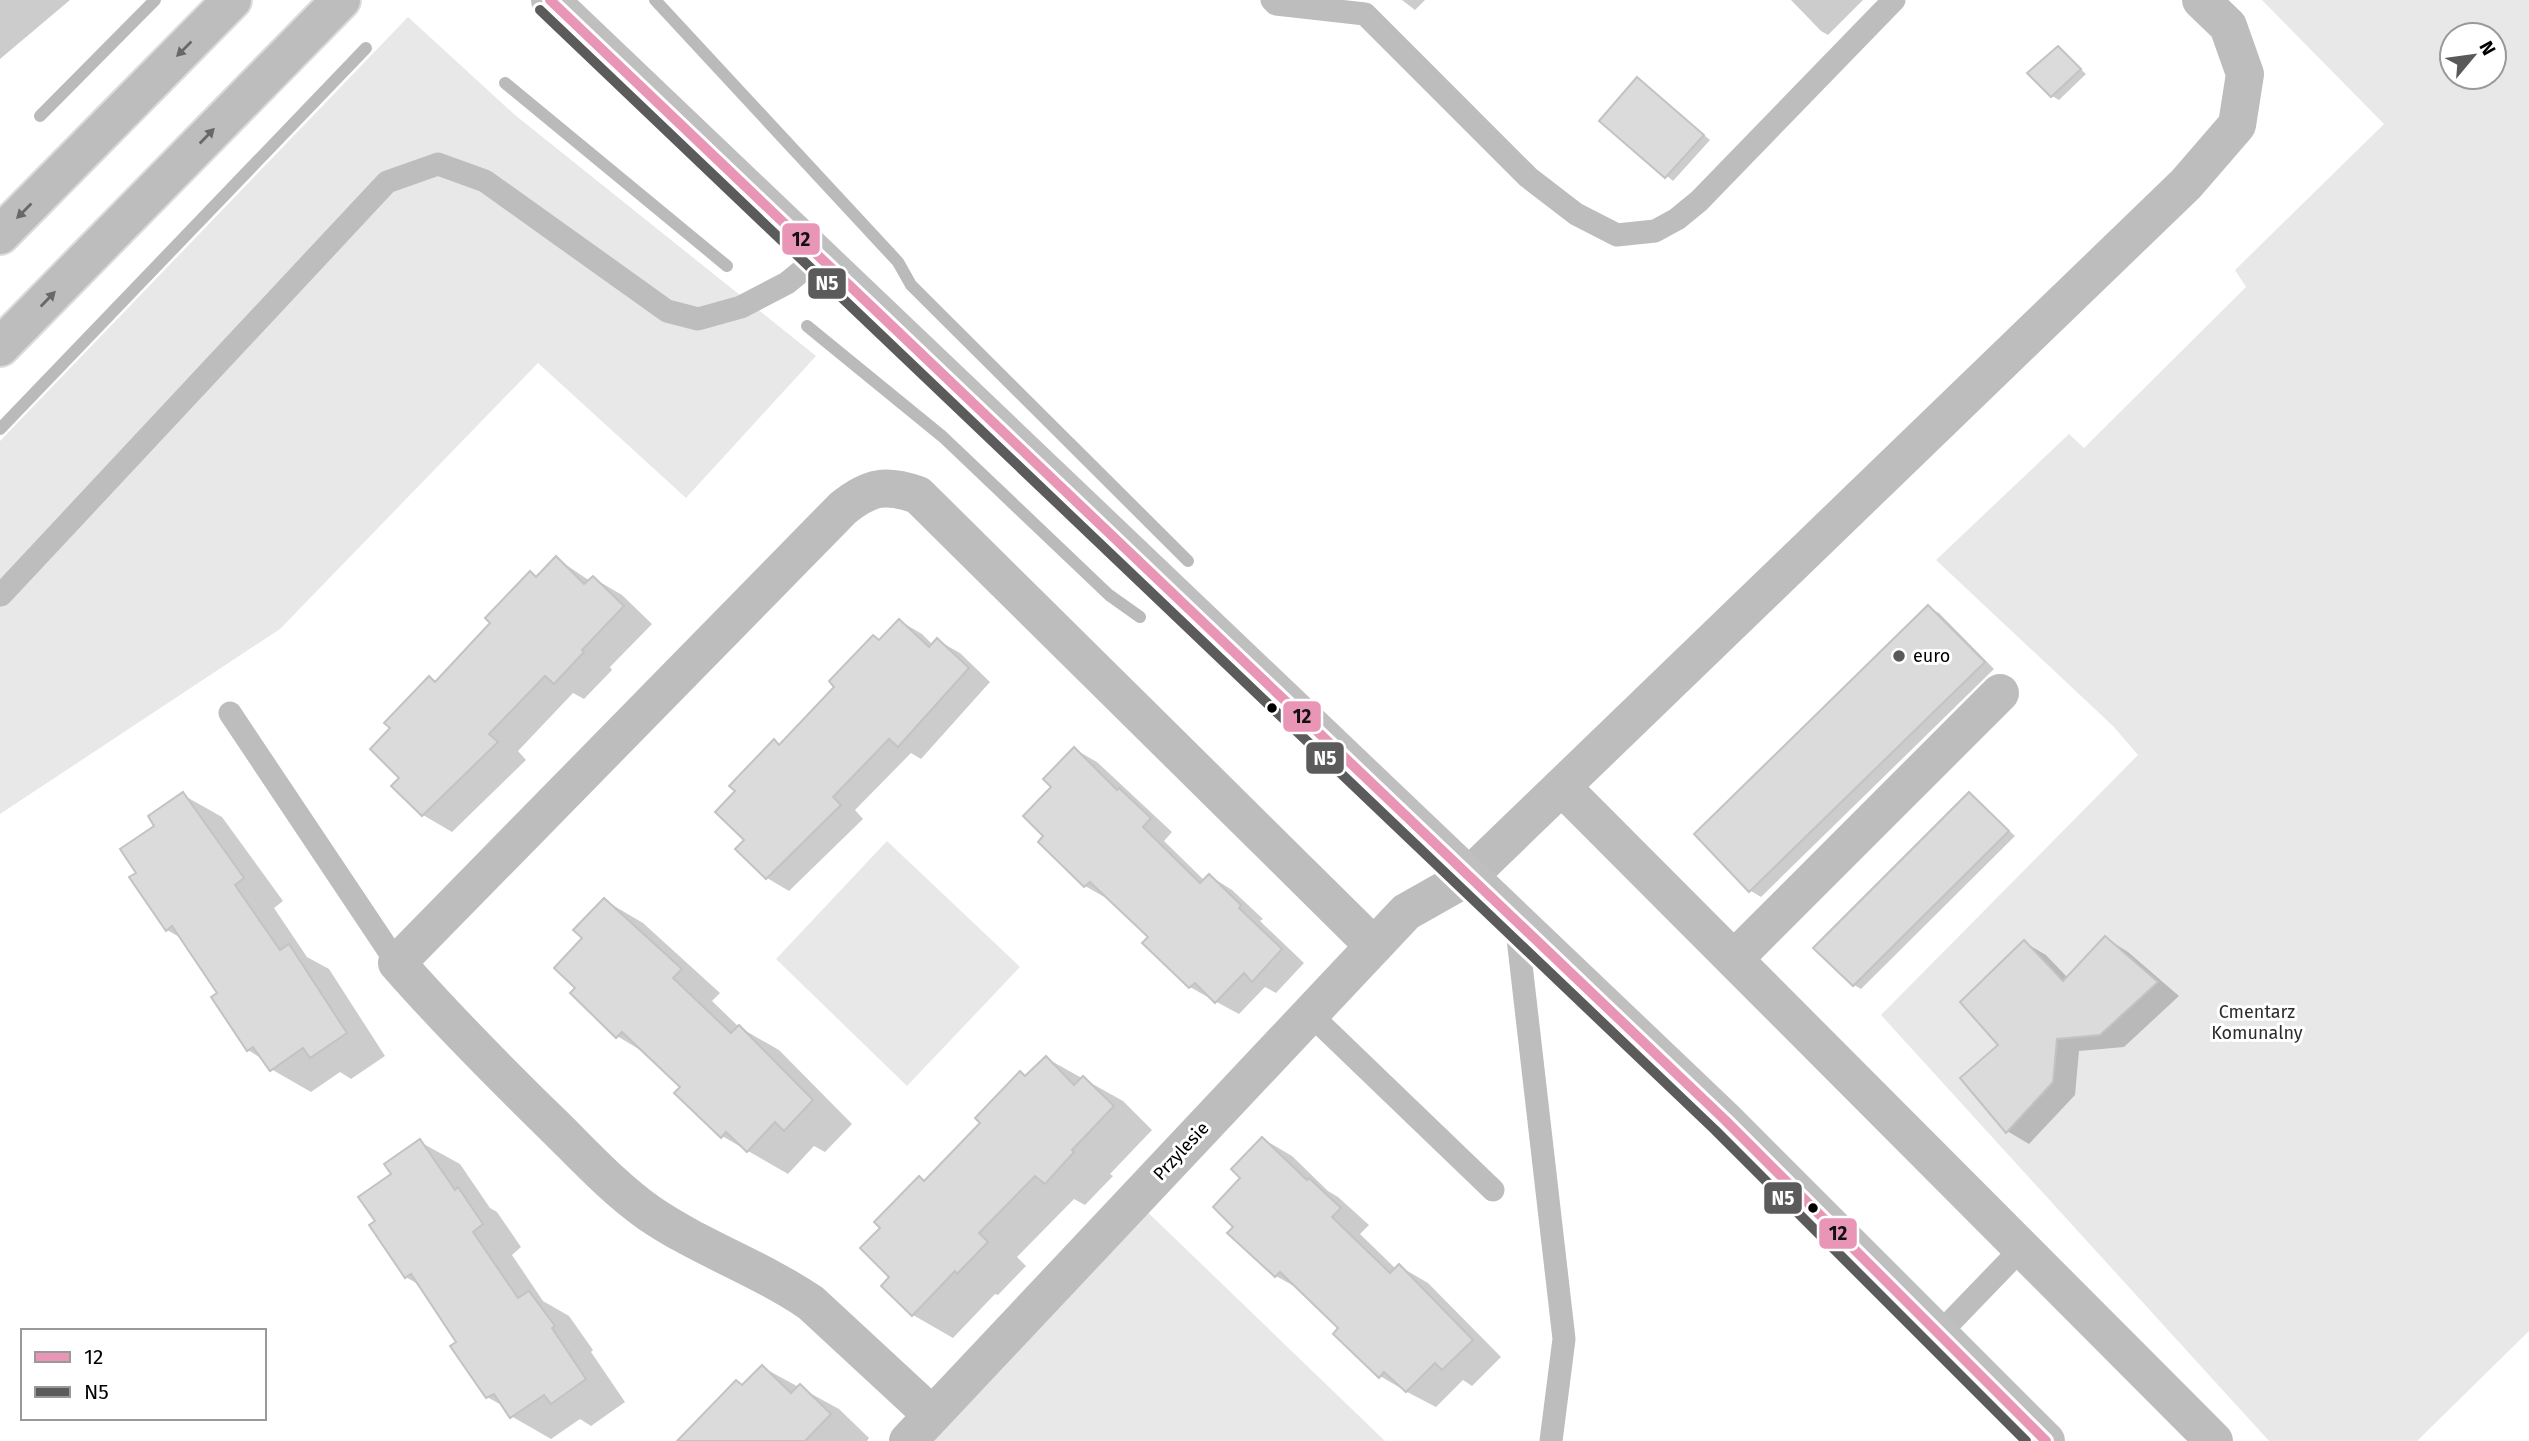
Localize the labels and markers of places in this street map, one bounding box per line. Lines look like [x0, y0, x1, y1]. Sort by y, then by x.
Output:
place label: euro [1913, 645, 1950, 667]
marker: euro [1891, 648, 1907, 664]
unlabelled marker [1265, 701, 1279, 715]
unlabelled marker [1806, 1201, 1820, 1215]

